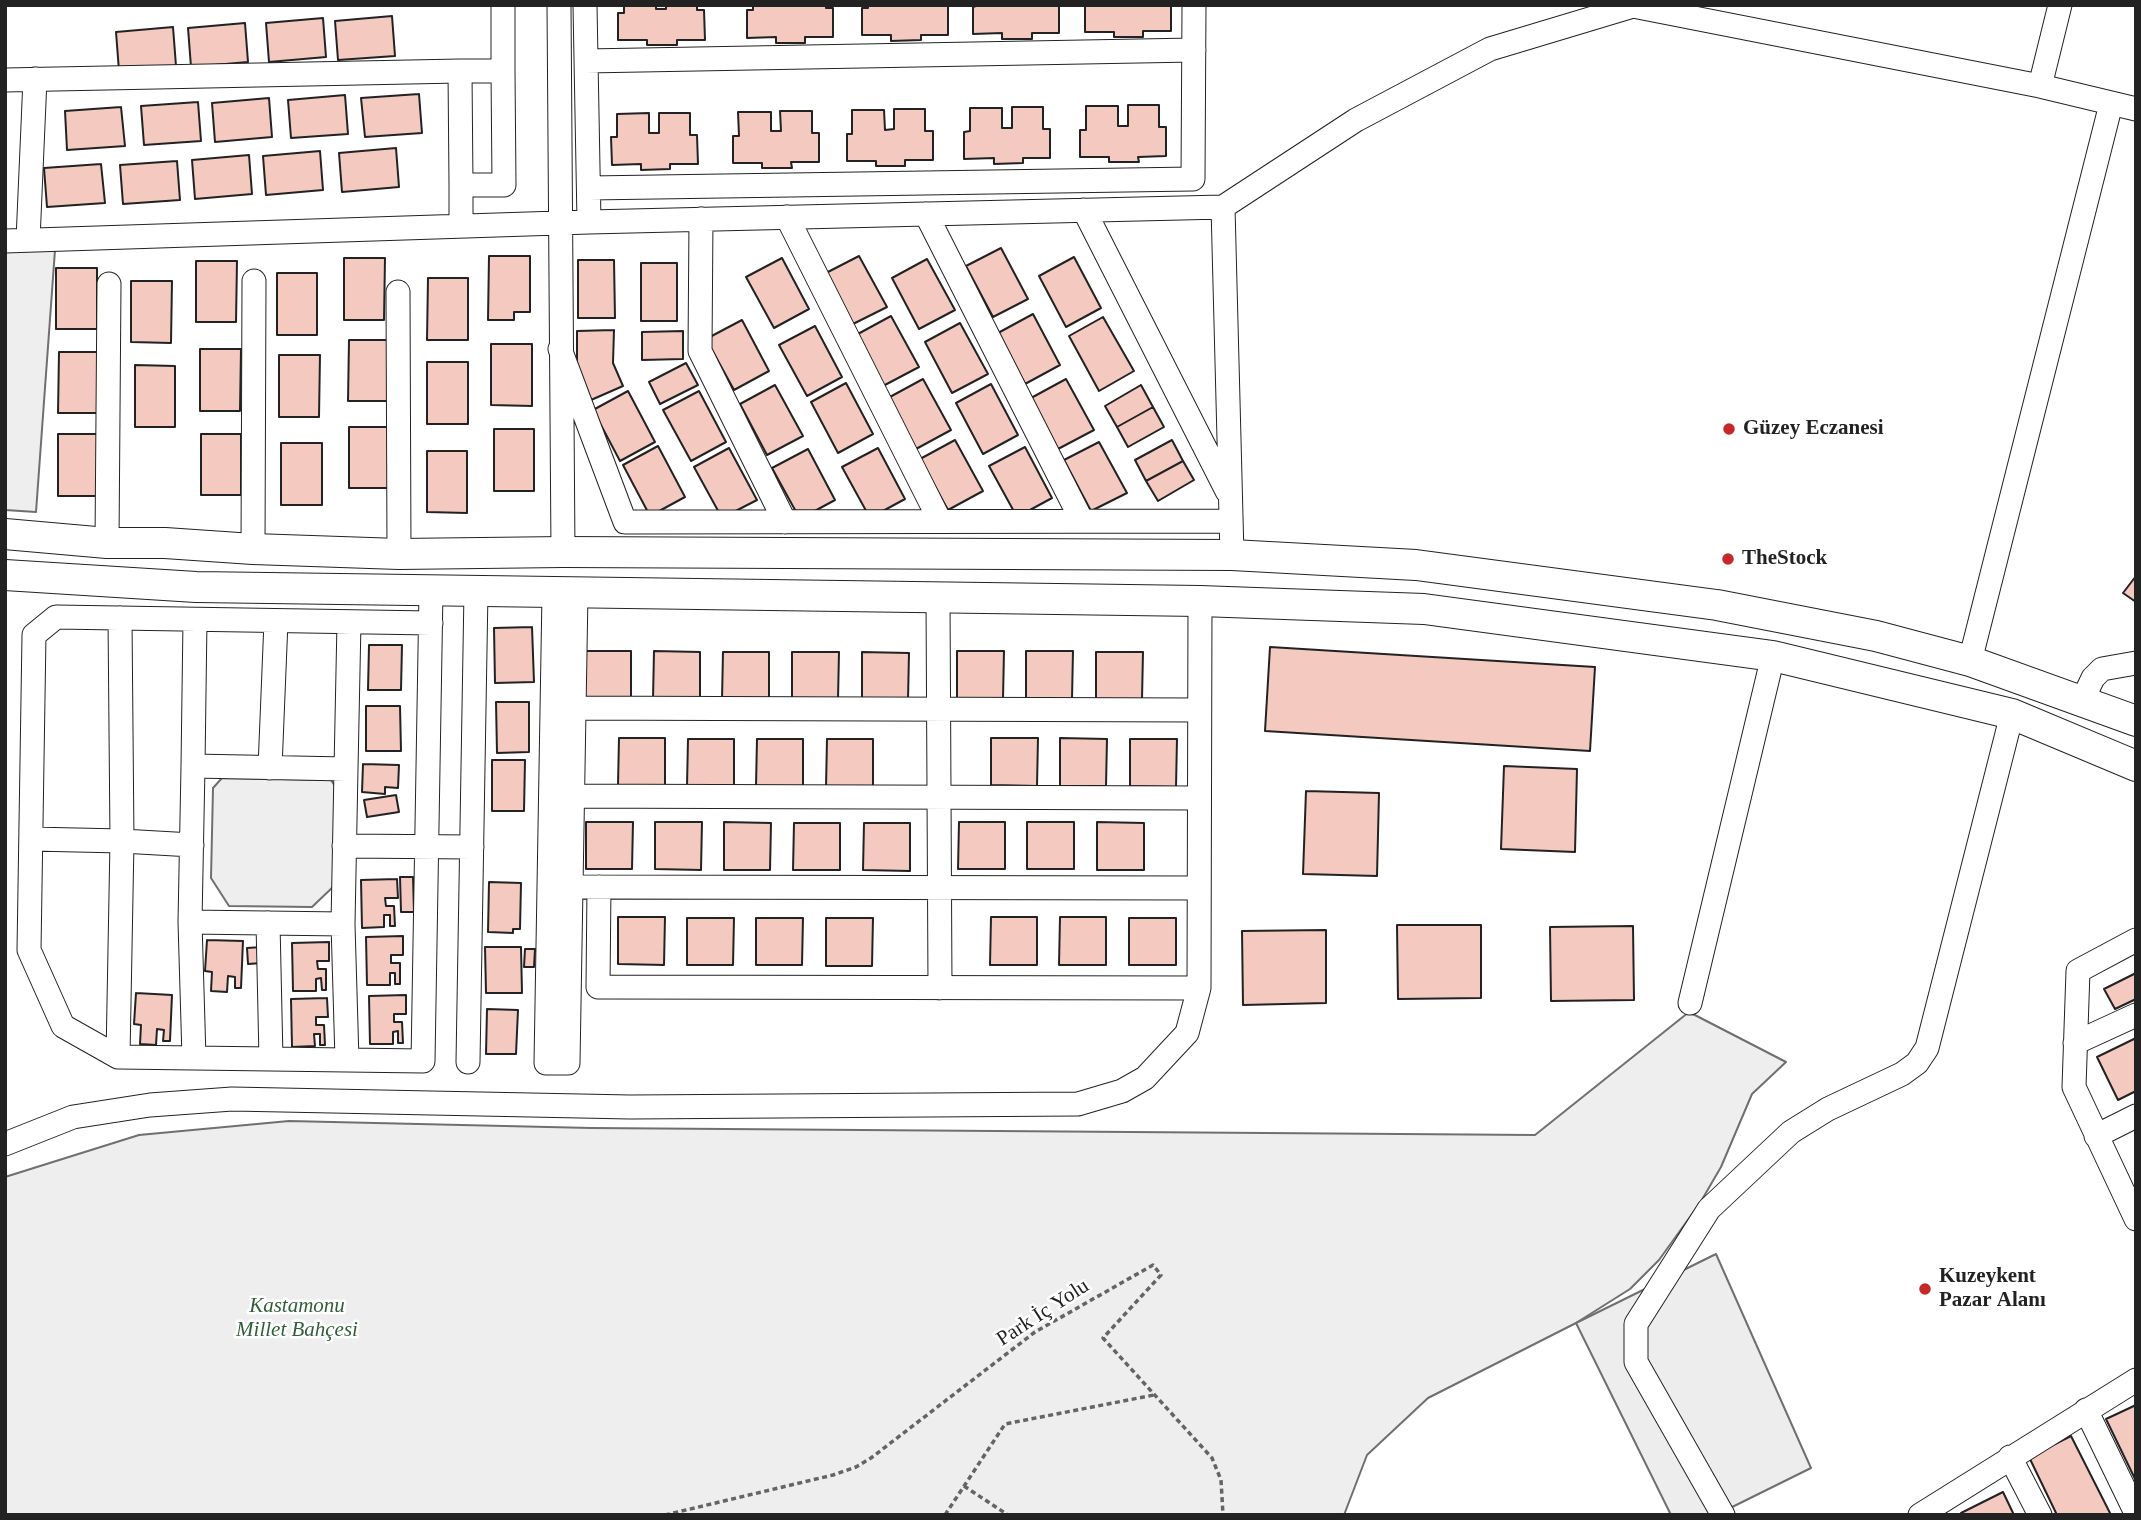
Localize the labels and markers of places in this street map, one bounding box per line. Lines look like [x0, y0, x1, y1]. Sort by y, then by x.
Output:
place label: Güzey Eczanesi [1743, 416, 1884, 442]
marker: Güzey Eczanesi [1721, 421, 1737, 437]
place label: TheStock [1742, 546, 1827, 572]
marker: TheStock [1720, 551, 1736, 567]
place label: Kuzeykent Pazar Alanı [1939, 1264, 2046, 1314]
marker: Kuzeykent Pazar Alanı [1917, 1281, 1933, 1297]

